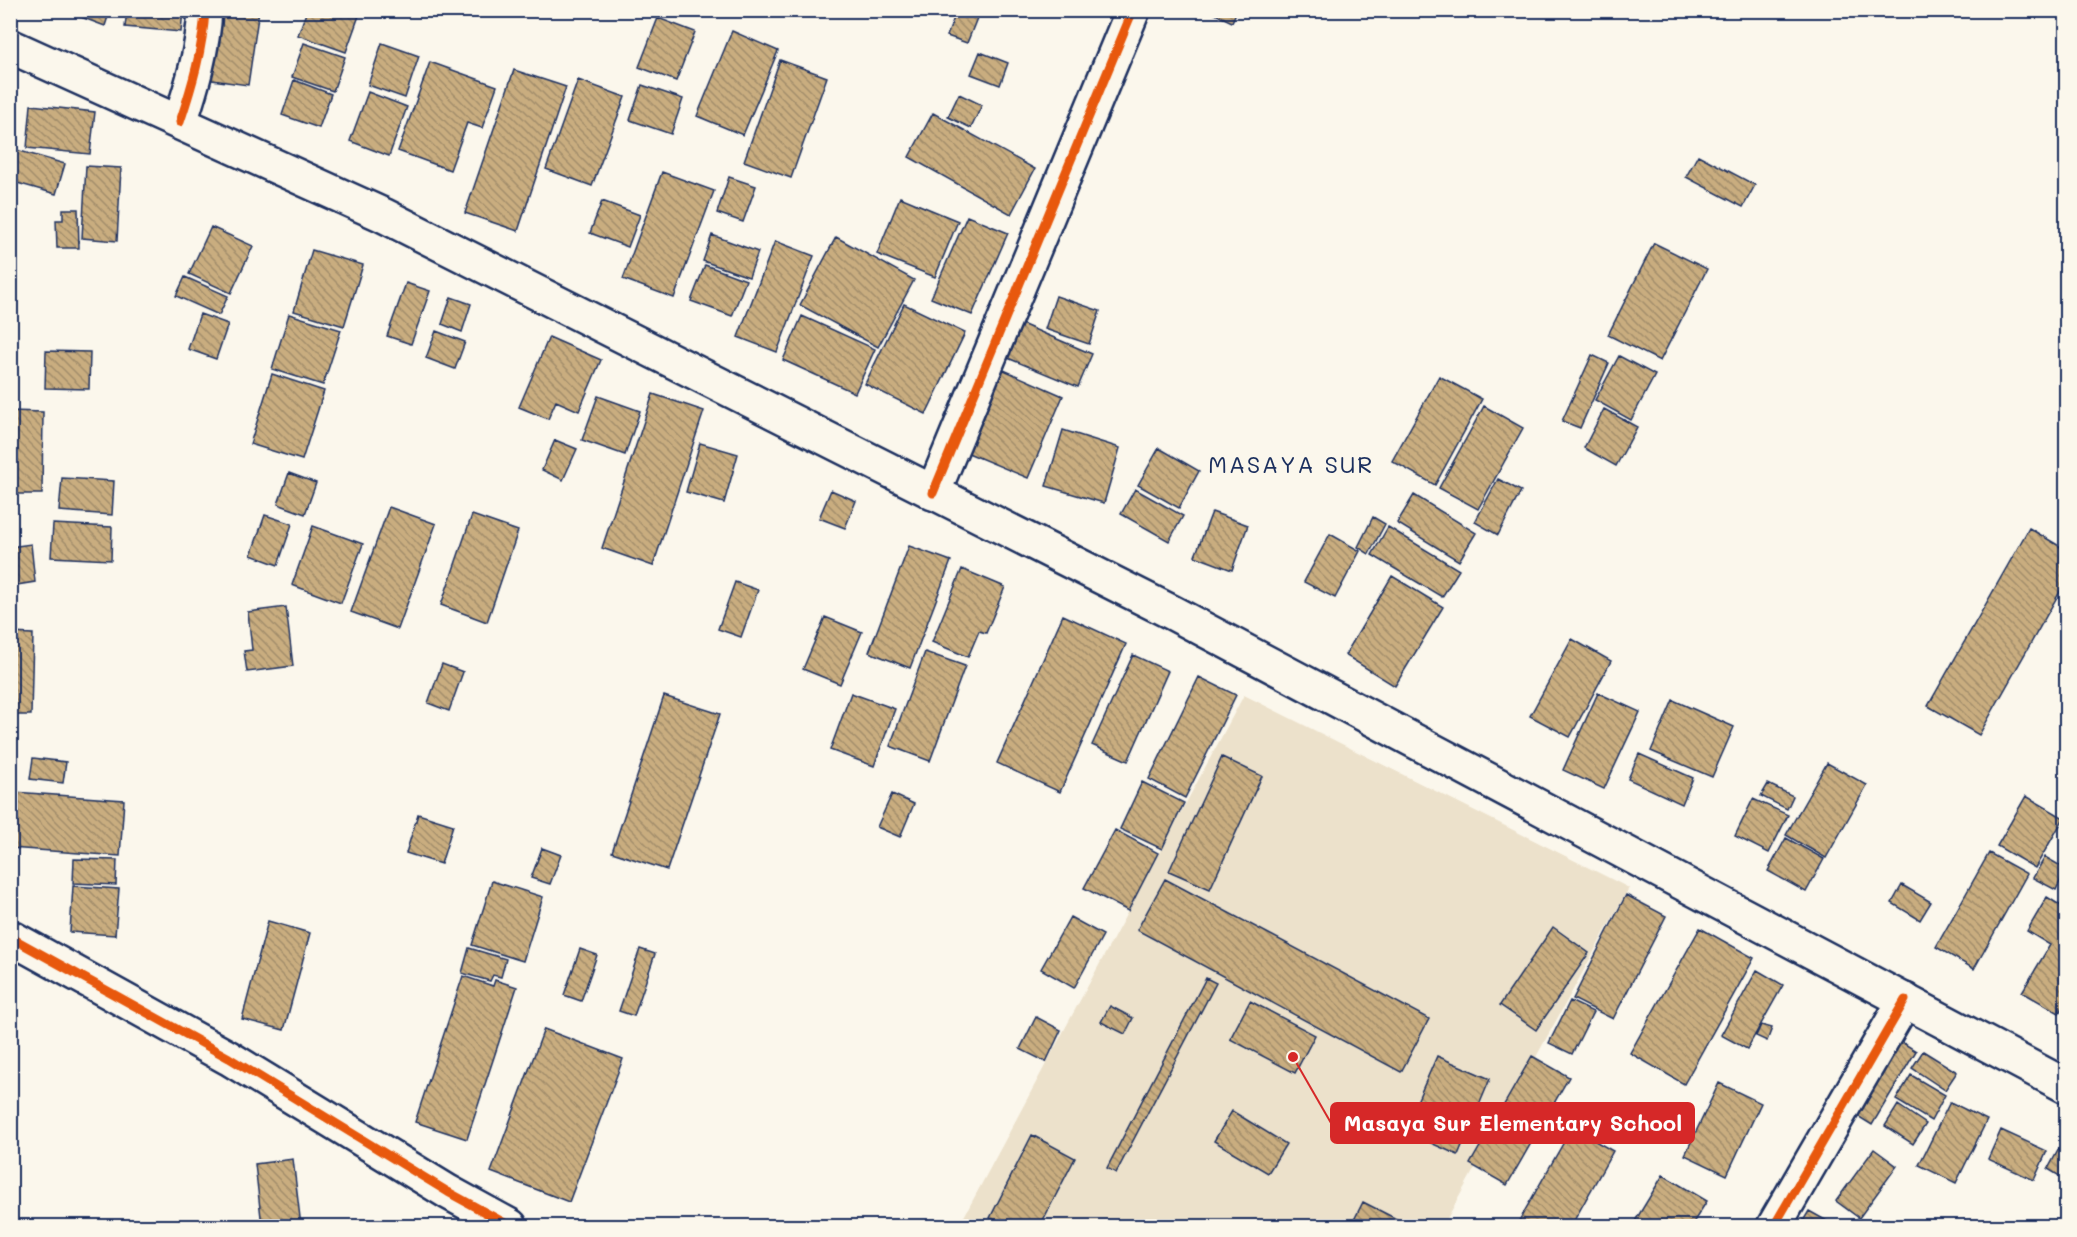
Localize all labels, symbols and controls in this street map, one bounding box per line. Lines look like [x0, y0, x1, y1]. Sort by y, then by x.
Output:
district label: MASAYA SUR [1208, 448, 1374, 479]
callout: Masaya Sur Elementary School [1331, 1103, 1694, 1143]
text: Masaya Sur Elementary School [1344, 1108, 1682, 1137]

